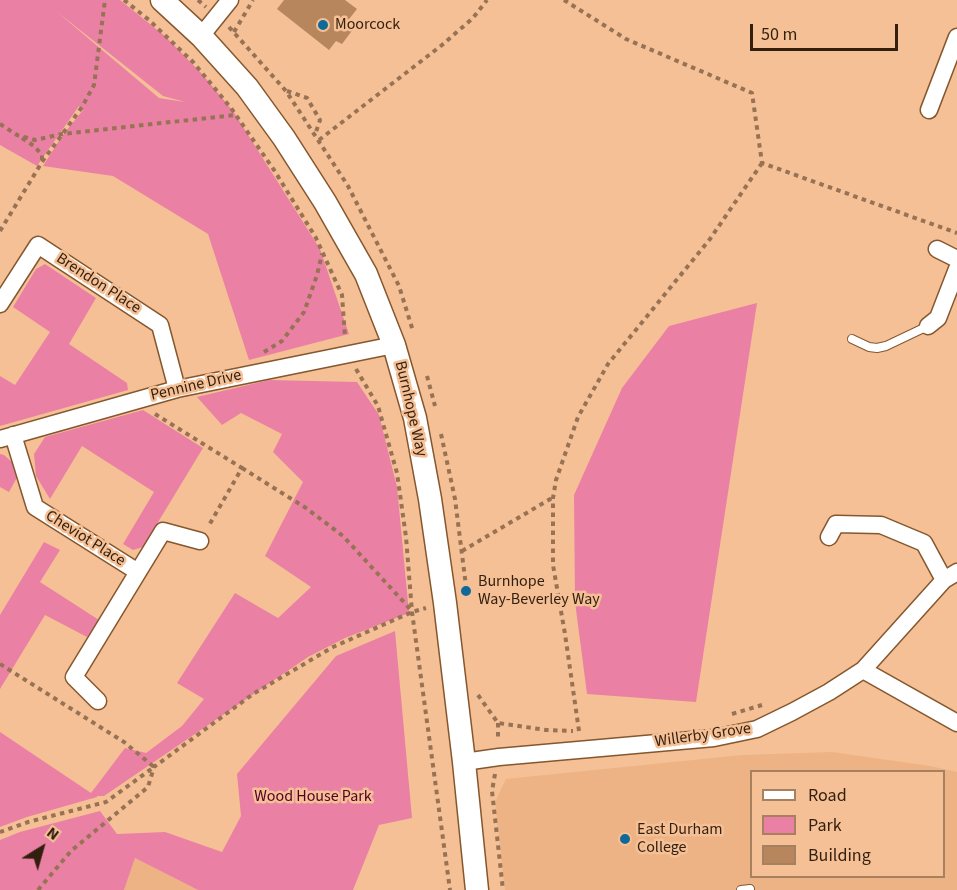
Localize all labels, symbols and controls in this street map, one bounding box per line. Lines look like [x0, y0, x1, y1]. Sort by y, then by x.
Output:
scale bar [753, 12, 902, 50]
place label: Moorcock [335, 15, 400, 35]
marker: Moorcock [316, 18, 330, 32]
text: 50 m [761, 22, 797, 47]
street label: Brendon Place [52, 250, 144, 318]
street label: Burnhope Way [390, 359, 430, 459]
street label: Pennine Drive [149, 366, 243, 406]
street label: Cheviot Place [42, 507, 128, 571]
place label: Burnhope Way-Beverley Way [478, 572, 600, 610]
marker: Burnhope Way-Beverley Way [459, 584, 473, 598]
street label: Willerby Grove [654, 720, 752, 752]
legend [750, 770, 945, 878]
text: Road [808, 783, 847, 808]
park label: Wood House Park [254, 787, 372, 807]
text: Park [808, 813, 842, 838]
north arrow [12, 818, 72, 878]
place label: East Durham College [637, 820, 723, 858]
text: N [42, 822, 64, 846]
marker: East Durham College [618, 832, 632, 846]
text: Building [808, 843, 871, 868]

